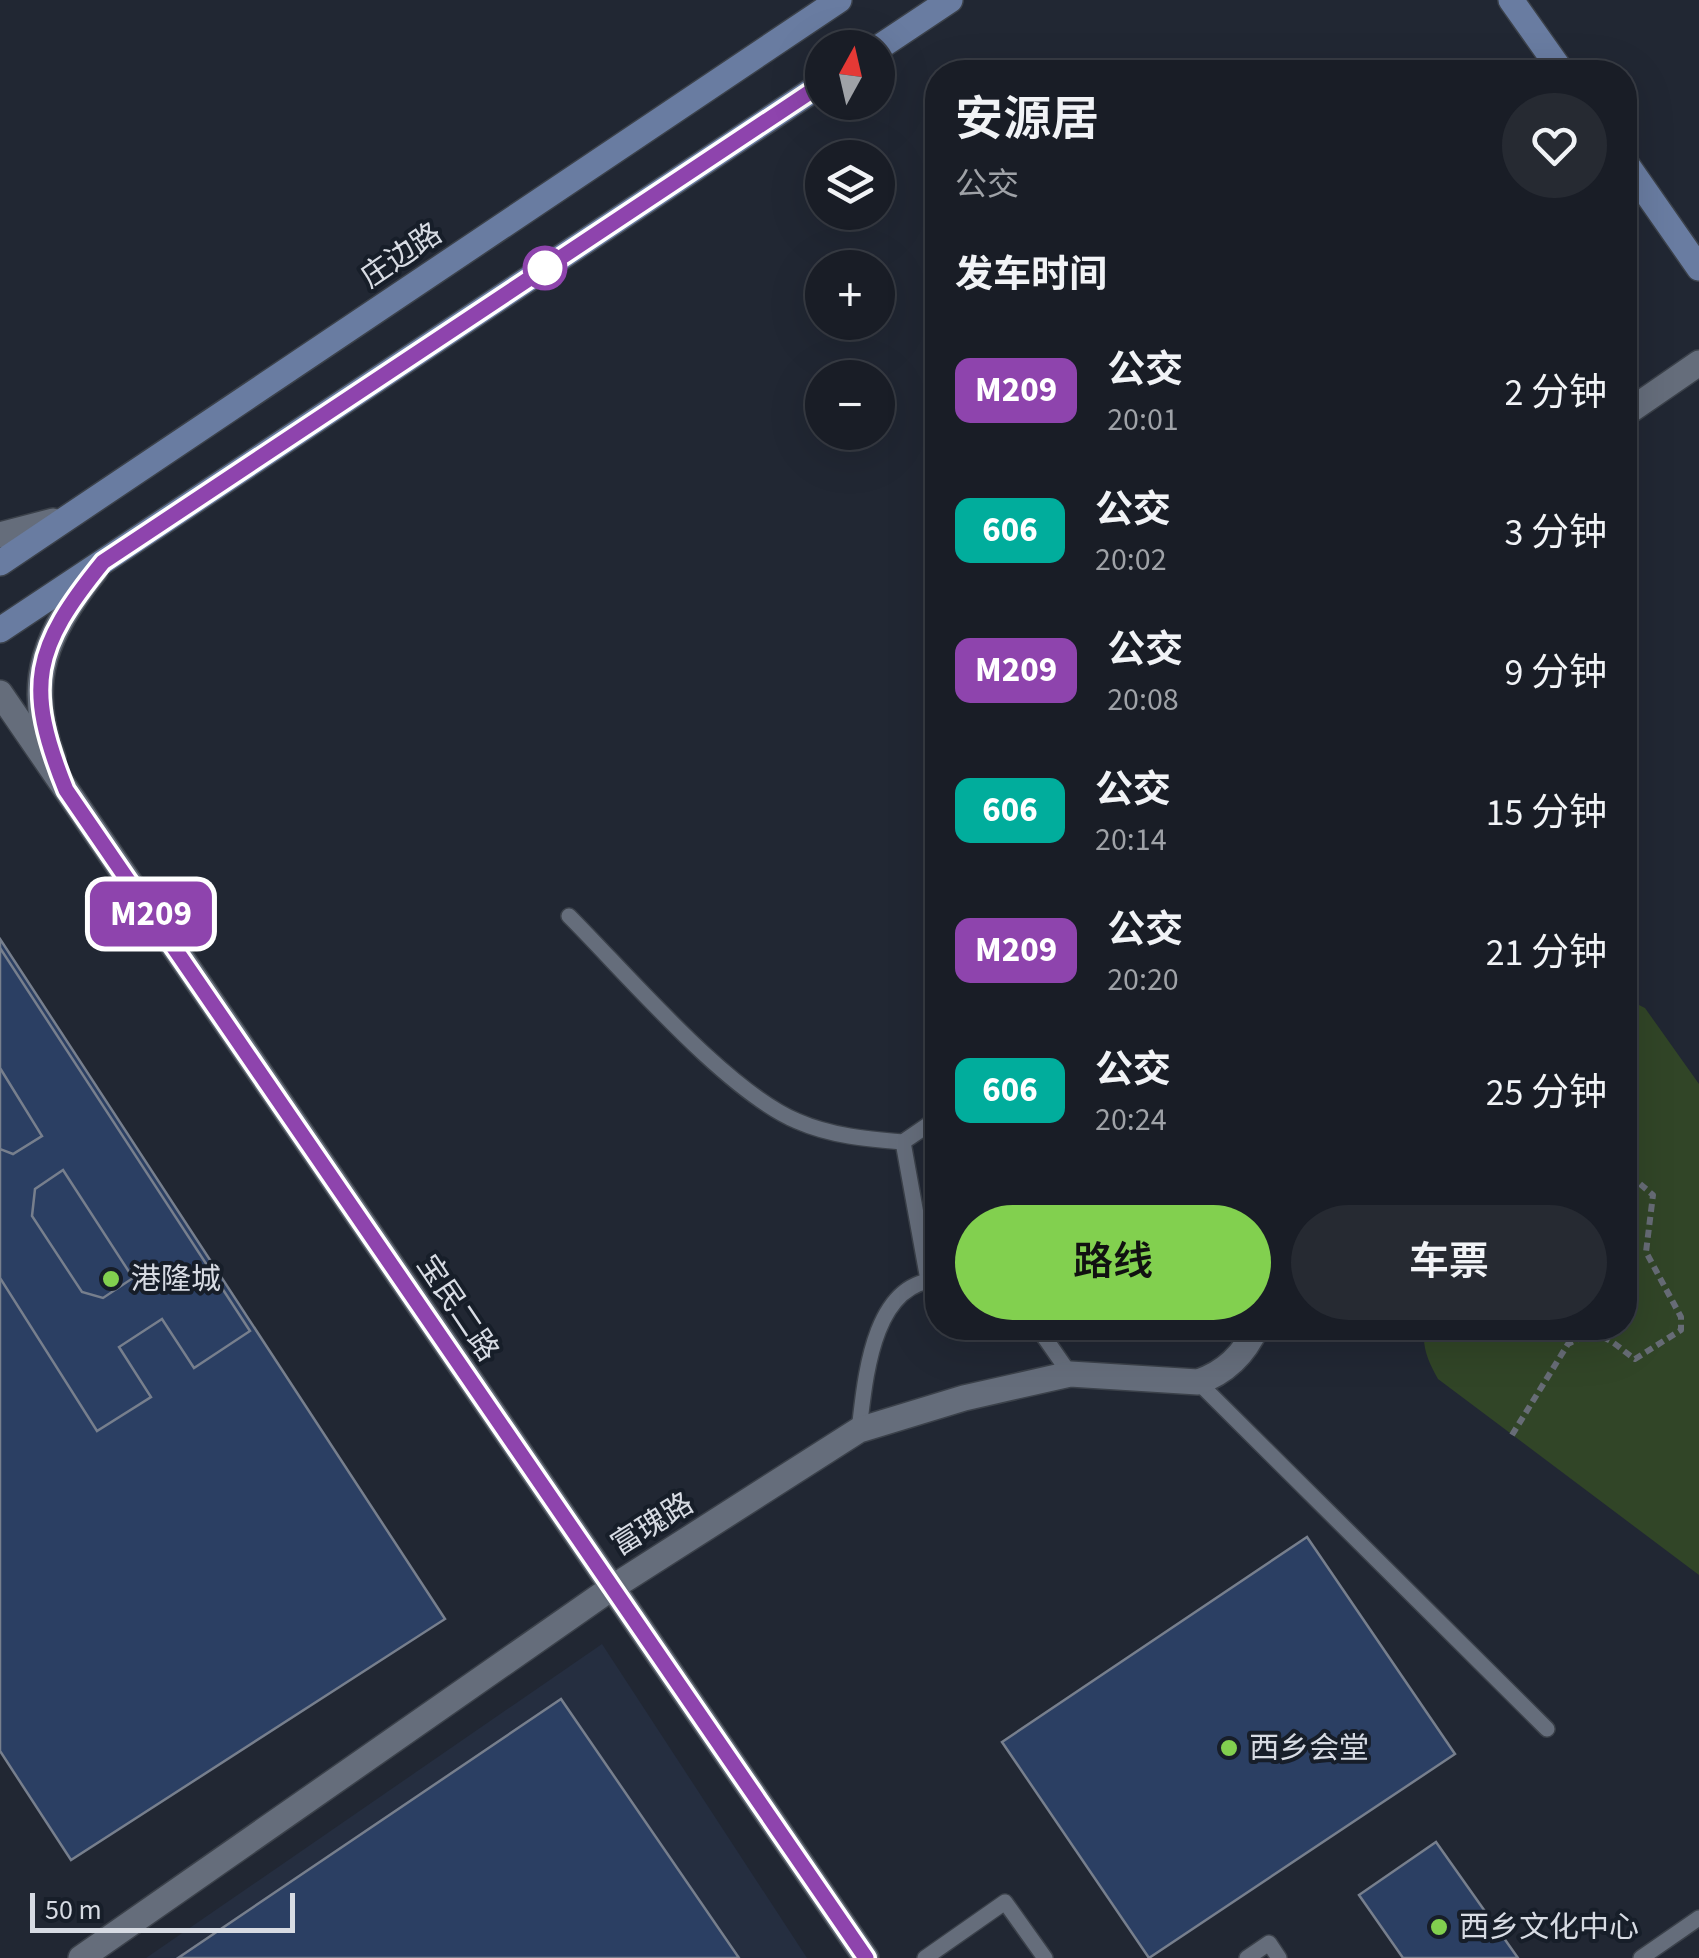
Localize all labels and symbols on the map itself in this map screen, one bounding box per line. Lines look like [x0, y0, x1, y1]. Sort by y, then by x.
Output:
north arrow [805, 30, 895, 120]
street label: 庄边路 [352, 212, 451, 298]
unlabelled marker [524, 247, 566, 289]
line badge: M209 [81, 882, 221, 946]
street label: 宝民二路 [406, 1247, 509, 1370]
place label: 港隆城 [131, 1258, 221, 1301]
marker: 港隆城 [100, 1268, 122, 1290]
street label: 富瑰路 [603, 1482, 702, 1567]
place label: 西乡会堂 [1249, 1727, 1369, 1770]
marker: 西乡会堂 [1218, 1737, 1240, 1759]
scale bar [30, 1888, 295, 1932]
place label: 西乡文化中心 [1459, 1906, 1639, 1949]
marker: 西乡文化中心 [1428, 1916, 1450, 1938]

